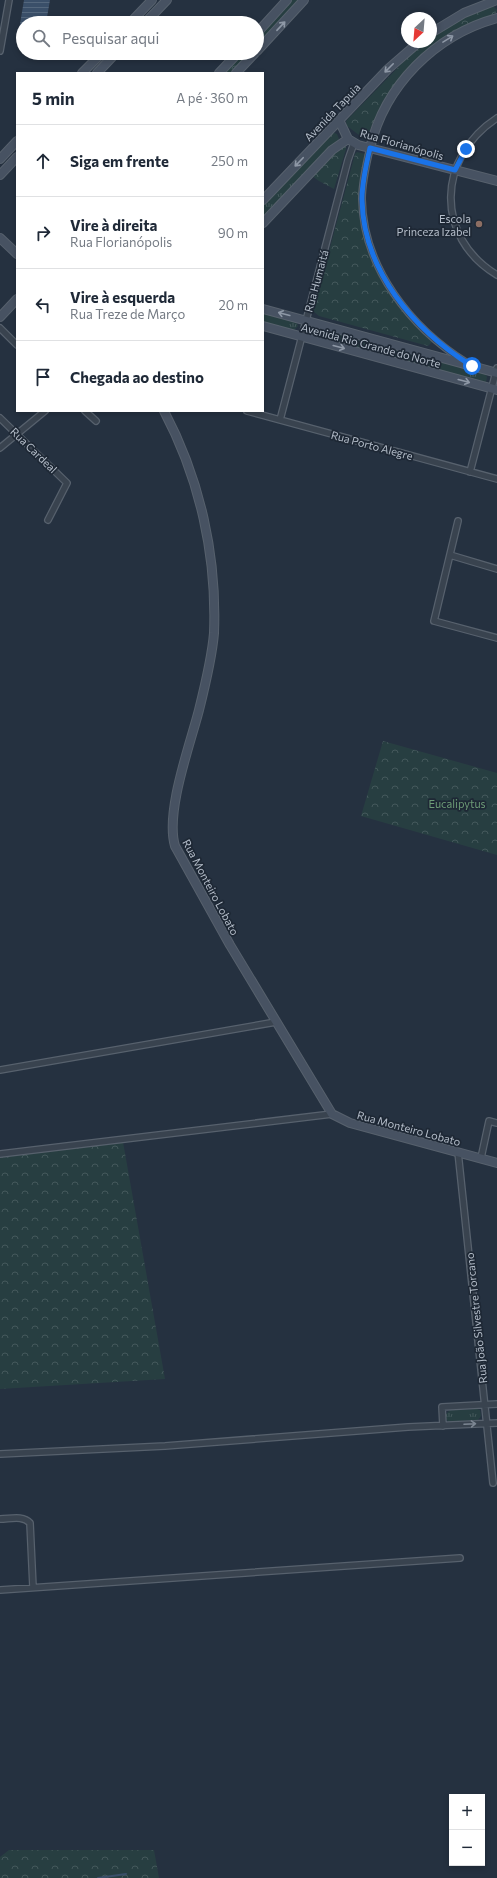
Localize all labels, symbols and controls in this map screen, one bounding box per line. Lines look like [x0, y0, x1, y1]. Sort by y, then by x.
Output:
north arrow [401, 12, 437, 48]
search box [16, 16, 264, 60]
one-way arrow [276, 21, 285, 31]
icon: search [30, 27, 52, 49]
text: Pesquisar aqui [62, 29, 159, 47]
one-way arrow [442, 35, 454, 43]
one-way arrow [385, 63, 394, 73]
street label: Avenida Tapuia [301, 81, 363, 143]
text: 5 min [32, 88, 75, 109]
text: A pé · 360 m [176, 90, 248, 106]
street label: Rua Florianópolis [359, 126, 445, 162]
route end [457, 140, 475, 158]
icon: ahead [32, 150, 54, 172]
text: Siga em frente [70, 152, 169, 170]
text: 250 m [211, 153, 248, 169]
one-way arrow [295, 157, 304, 167]
place label: Escola Princeza Izabel [397, 212, 471, 238]
text: Vire à direita [70, 216, 158, 234]
marker: Escola Princeza Izabel [474, 219, 484, 229]
icon: right [32, 222, 54, 244]
text: 90 m [218, 225, 248, 241]
text: Rua Florianópolis [70, 234, 172, 250]
street label: Rua Humaitá [301, 248, 331, 314]
text: Vire à esquerda [70, 288, 175, 306]
icon: left [32, 294, 54, 316]
text: 20 m [219, 297, 248, 313]
text: Rua Treze de Março [70, 306, 185, 322]
one-way arrow [278, 310, 291, 318]
street label: Avenida Rio Grande do Norte [300, 320, 442, 370]
one-way arrow [332, 344, 345, 351]
route start [463, 357, 481, 375]
icon: arrive [32, 366, 54, 388]
text: Chegada ao destino [70, 368, 204, 386]
one-way arrow [457, 378, 470, 385]
street label: Rua Cardeal [8, 425, 60, 475]
street label: Rua Porto Alegre [330, 428, 415, 462]
park label: Eucalipytus [428, 797, 486, 810]
street label: Rua Monteiro Lobato [180, 837, 242, 938]
street label: Rua Monteiro Lobato [356, 1108, 463, 1148]
street label: Rua João Silvestre Torcano [463, 1251, 490, 1384]
one-way arrow [463, 1420, 476, 1428]
map controls [449, 1794, 485, 1866]
button: + [449, 1794, 485, 1830]
button: − [449, 1830, 485, 1866]

